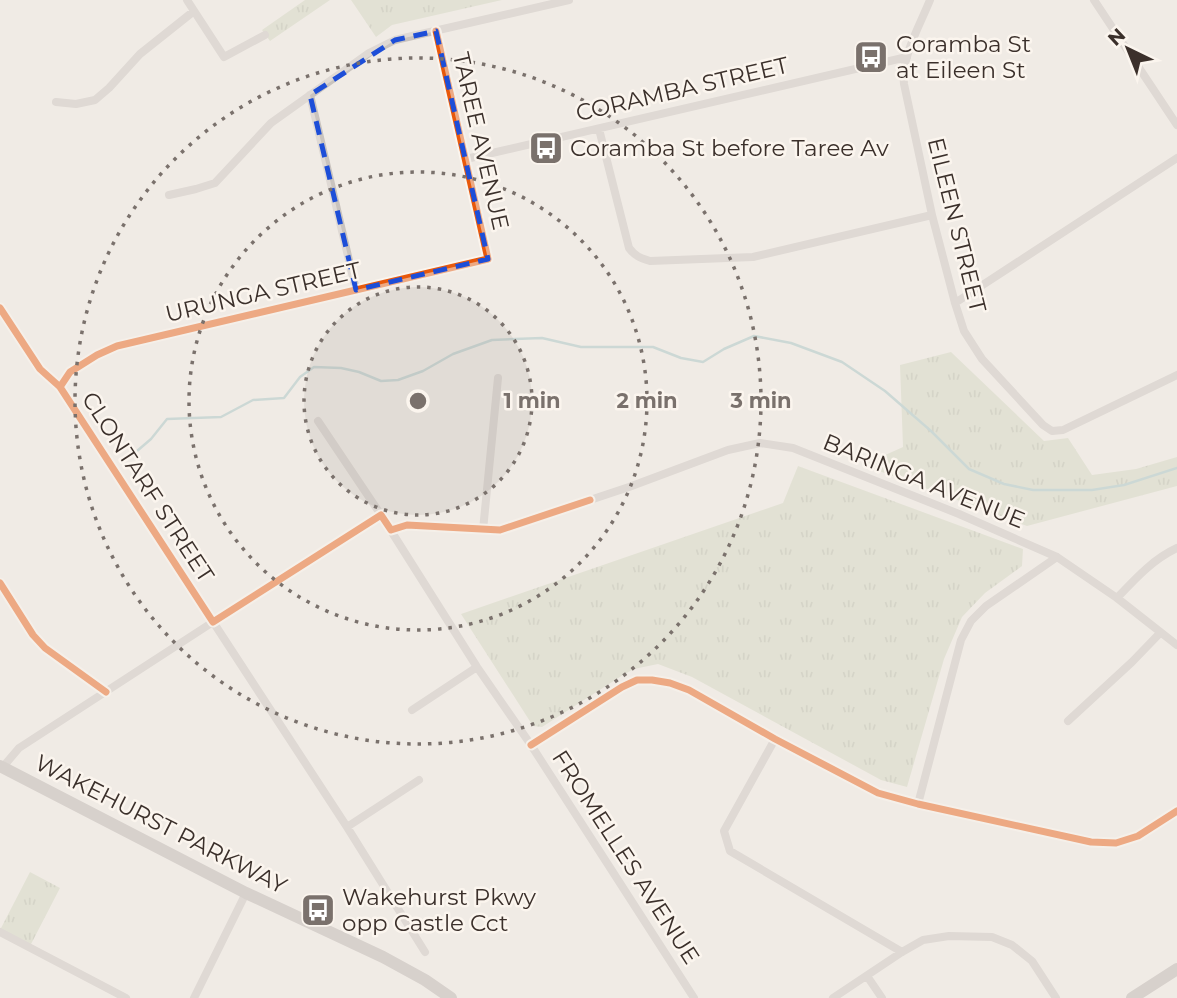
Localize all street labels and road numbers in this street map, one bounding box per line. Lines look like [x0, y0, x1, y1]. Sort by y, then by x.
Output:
street label: TAREE AVENUE [447, 49, 515, 233]
street label: CORAMBA STREET [573, 51, 792, 127]
street label: EILEEN STREET [922, 135, 992, 316]
street label: URUNGA STREET [163, 256, 364, 328]
street label: CLONTARF STREET [76, 387, 220, 588]
street label: BARINGA AVENUE [819, 428, 1029, 534]
street label: FROMELLES AVENUE [546, 745, 706, 969]
street label: WAKEHURST PARKWAY [31, 748, 292, 900]

